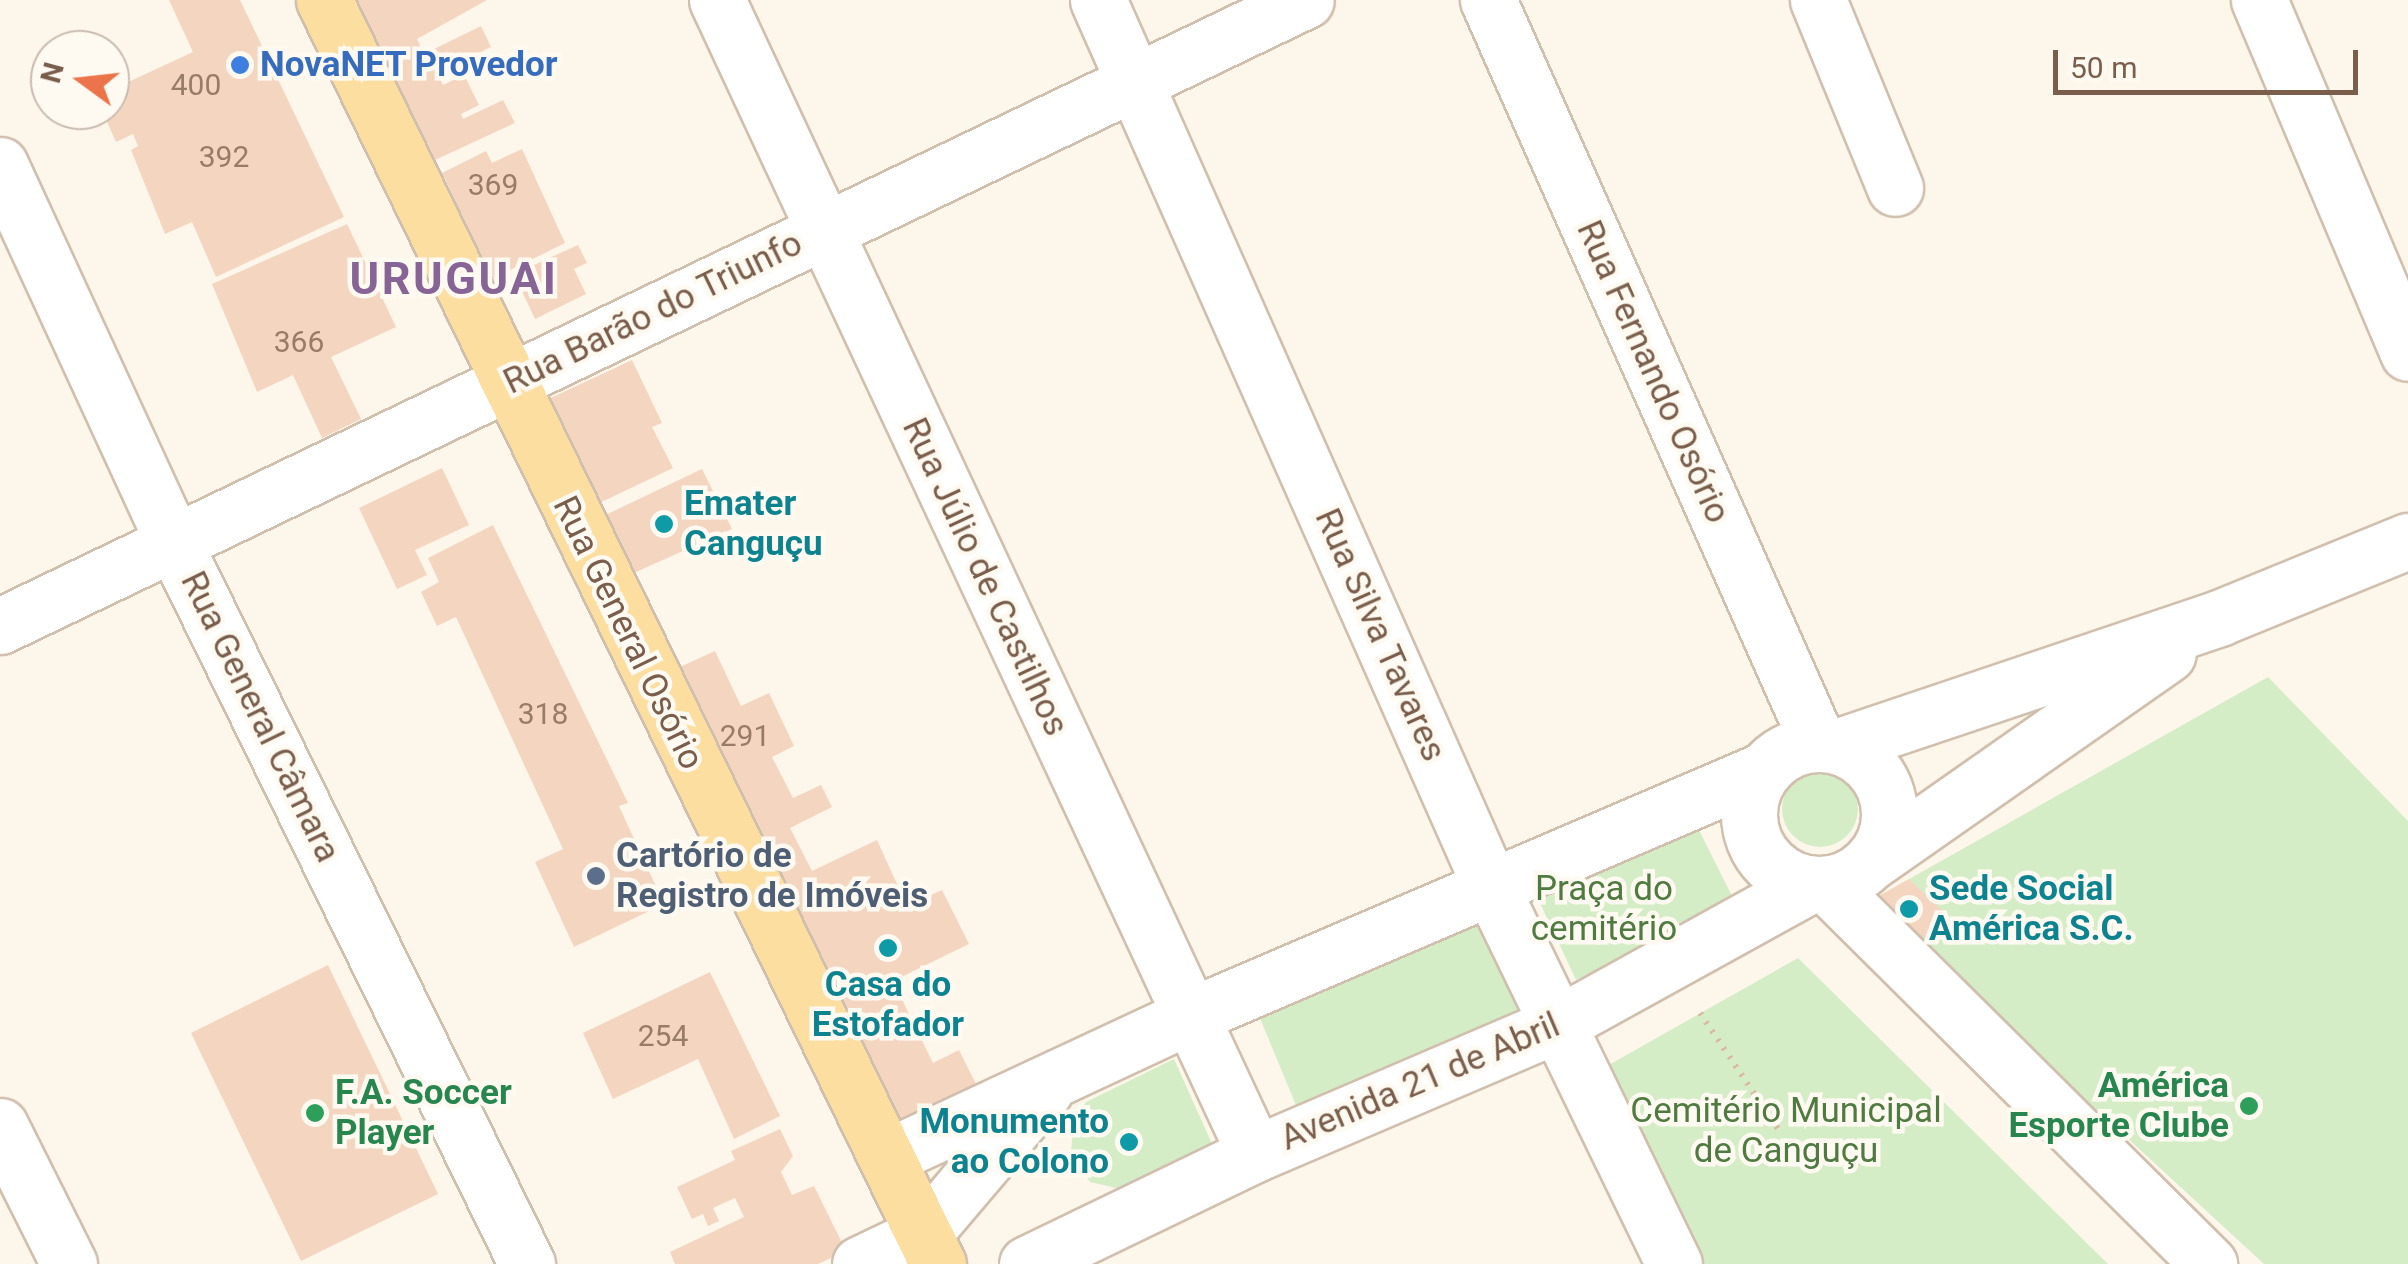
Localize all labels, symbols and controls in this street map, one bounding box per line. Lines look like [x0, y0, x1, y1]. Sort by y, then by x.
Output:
north arrow [30, 30, 130, 130]
scale bar [2058, 30, 2363, 92]
place label: NovaNET Provedor [260, 44, 559, 86]
text: 50 m [2070, 50, 2137, 85]
marker: NovaNET Provedor [229, 54, 251, 76]
text: N [34, 59, 71, 86]
house number: 400 [171, 67, 221, 103]
house number: 392 [199, 139, 249, 175]
house number: 369 [468, 167, 518, 203]
street label: Rua Fernando Osório [1567, 214, 1739, 530]
street label: Rua Barão do Triunfo [497, 222, 809, 404]
district label: URUGUAI [350, 252, 558, 306]
house number: 366 [274, 324, 324, 360]
street label: Rua Júlio de Castilhos [893, 412, 1077, 742]
place label: Emater Canguçu [684, 483, 823, 565]
street label: Rua General Osório [544, 490, 712, 776]
street label: Rua Silva Tavares [1305, 502, 1455, 768]
marker: Emater Canguçu [653, 513, 675, 535]
street label: Rua General Câmara [171, 565, 349, 869]
house number: 318 [518, 696, 568, 732]
house number: 291 [720, 718, 770, 754]
place label: Cartório de Registro de Imóveis [616, 835, 928, 917]
marker: Cartório de Registro de Imóveis [585, 865, 607, 887]
park label: Praça do cemitério [1531, 868, 1677, 950]
place label: Sede Social América S.C. [1929, 868, 2134, 950]
marker: Sede Social América S.C. [1898, 898, 1920, 920]
marker: Casa do Estofador [877, 937, 899, 959]
place label: Casa do Estofador [812, 964, 964, 1046]
street label: Avenida 21 de Abril [1274, 1004, 1566, 1160]
house number: 254 [638, 1018, 688, 1054]
place label: América Esporte Clube [2008, 1065, 2229, 1147]
place label: F.A. Soccer Player [335, 1072, 512, 1154]
park label: Cemitério Municipal de Canguçu [1630, 1090, 1942, 1172]
marker: América Esporte Clube [2238, 1095, 2260, 1117]
place label: Monumento ao Colono [919, 1101, 1109, 1183]
marker: F.A. Soccer Player [304, 1102, 326, 1124]
marker: Monumento ao Colono [1118, 1131, 1140, 1153]

